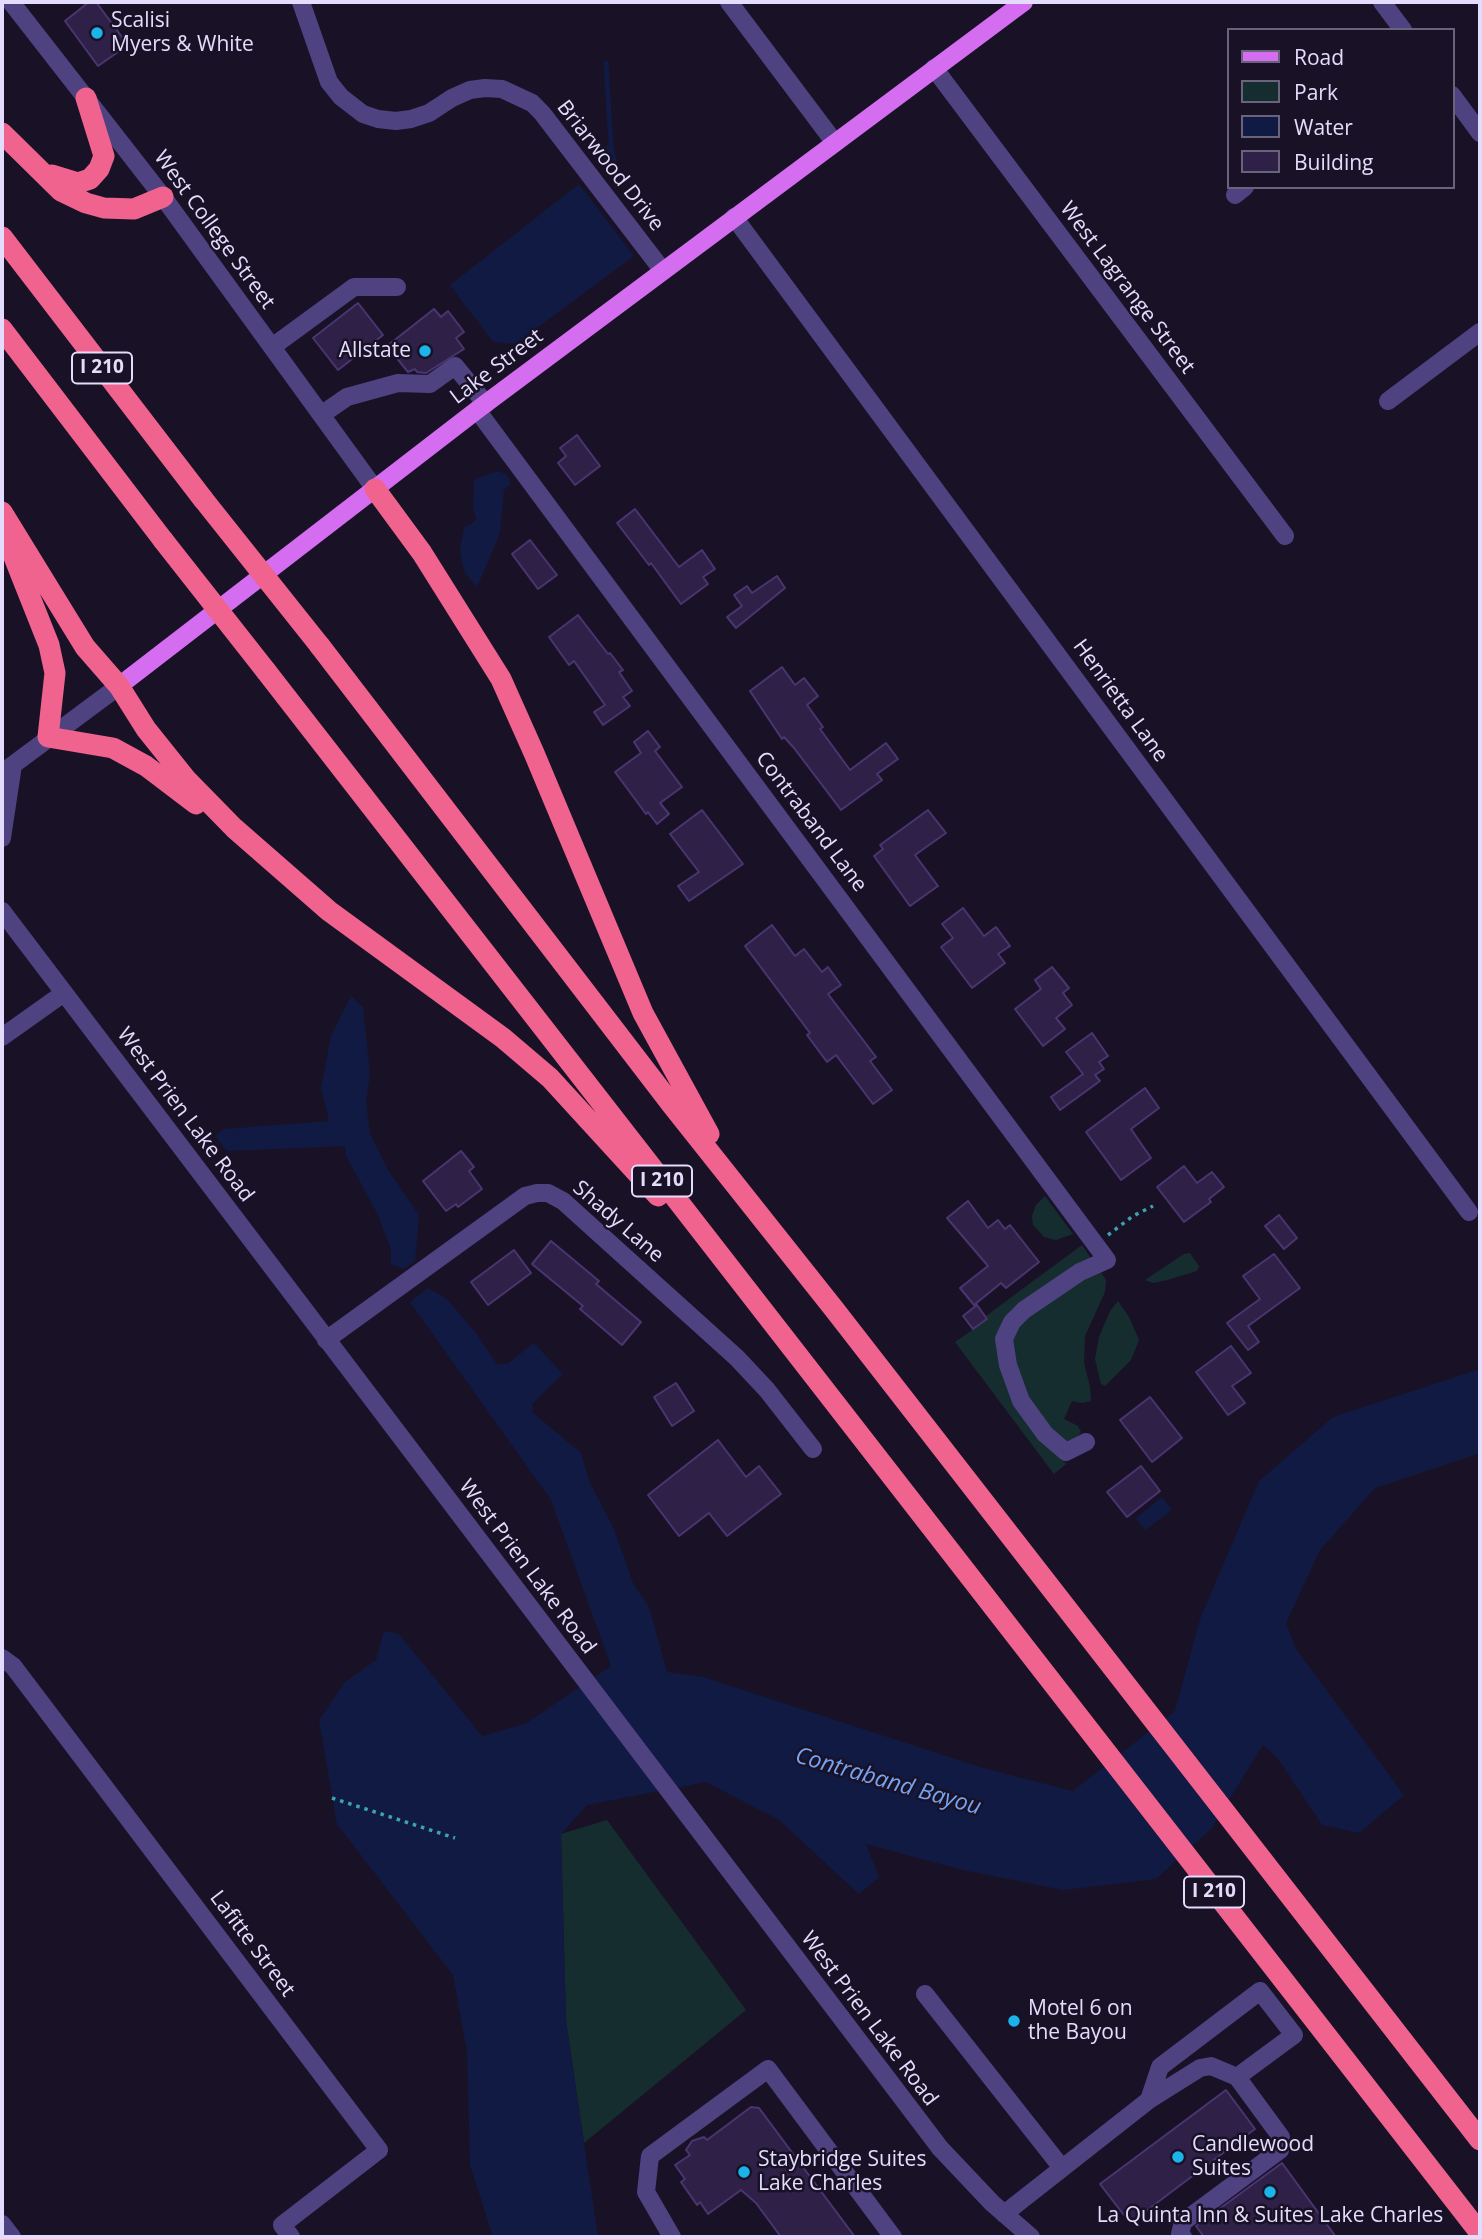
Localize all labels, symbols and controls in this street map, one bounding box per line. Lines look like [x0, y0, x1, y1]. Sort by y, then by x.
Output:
place label: Scalisi Myers & White [111, 8, 254, 58]
marker: Scalisi Myers & White [89, 25, 105, 41]
legend [1226, 28, 1454, 189]
text: Road [1294, 43, 1344, 71]
text: Park [1294, 78, 1338, 106]
street label: Briarwood Drive [551, 96, 669, 236]
text: Water [1294, 113, 1353, 141]
street label: West College Street [148, 146, 280, 314]
text: Building [1294, 148, 1373, 176]
street label: West Lagrange Street [1054, 197, 1200, 379]
street label: Lake Street [446, 324, 548, 410]
place label: Allstate [339, 338, 411, 364]
marker: Allstate [417, 343, 433, 359]
road number: I 210 [72, 352, 132, 384]
street label: Henrietta Lane [1067, 635, 1173, 767]
street label: Contraband Lane [750, 747, 872, 897]
street label: West Prien Lake Road [111, 1023, 259, 1207]
road number: I 210 [632, 1166, 692, 1196]
street label: Shady Lane [567, 1176, 669, 1268]
street label: West Prien Lake Road [453, 1475, 601, 1659]
water label: Contraband Bayou [792, 1742, 984, 1822]
road number: I 210 [1184, 1876, 1244, 1908]
street label: Lafitte Street [204, 1886, 300, 2002]
street label: West Prien Lake Road [795, 1927, 943, 2111]
place label: Motel 6 on the Bayou [1028, 1996, 1133, 2046]
marker: Motel 6 on the Bayou [1006, 2013, 1022, 2029]
place label: Candlewood Suites [1192, 2132, 1314, 2182]
place label: Staybridge Suites Lake Charles [758, 2147, 926, 2197]
marker: Candlewood Suites [1170, 2149, 1186, 2165]
marker: Staybridge Suites Lake Charles [736, 2164, 752, 2180]
marker: La Quinta Inn & Suites Lake Charles [1262, 2184, 1278, 2200]
place label: La Quinta Inn & Suites Lake Charles [1097, 2203, 1443, 2229]

